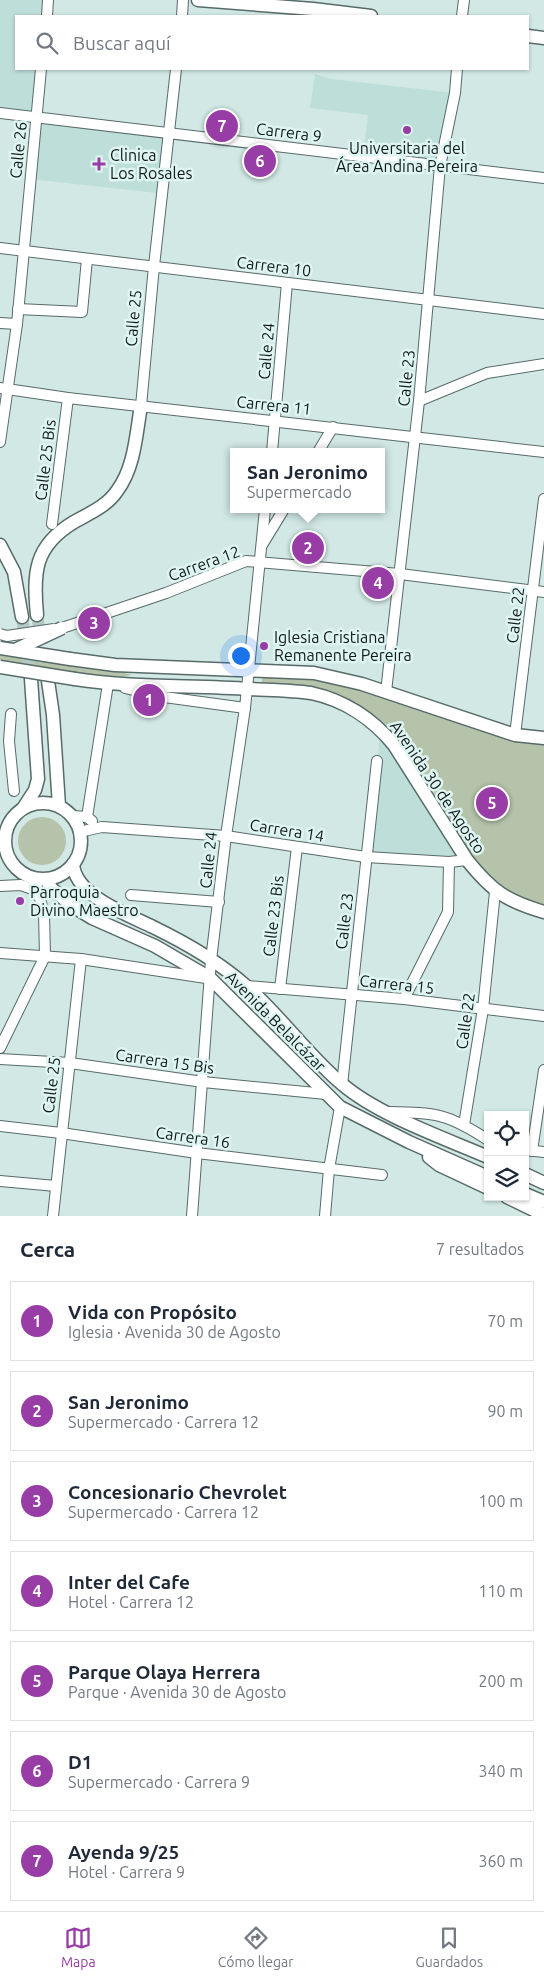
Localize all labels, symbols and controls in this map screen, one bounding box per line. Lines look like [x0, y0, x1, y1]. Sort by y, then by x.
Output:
search box [15, 15, 529, 70]
icon: search [33, 29, 61, 57]
text: Buscar aquí [73, 32, 171, 54]
pin: 7 [206, 107, 238, 145]
street label: Carrera 9 [255, 119, 323, 145]
street label: Calle 26 [6, 121, 30, 179]
marker: Universitaria del Área Andina Pereira [401, 124, 413, 136]
place label: Universitaria del Área Andina Pereira [336, 139, 478, 175]
pin: 6 [244, 142, 276, 180]
place label: Clinica Los Rosales [110, 146, 193, 182]
marker: Clinica Los Rosales [92, 157, 106, 171]
street label: Carrera 10 [236, 252, 312, 280]
street label: Calle 25 [122, 289, 144, 347]
street label: Calle 24 [255, 322, 277, 380]
street label: Calle 23 [394, 349, 418, 407]
street label: Carrera 11 [236, 392, 312, 418]
street label: Calle 25 Bis [31, 418, 59, 502]
popup [230, 448, 385, 513]
text: San Jeronimo [247, 461, 368, 483]
text: Supermercado [247, 483, 352, 501]
pin: 2 [292, 529, 324, 567]
street label: Carrera 12 [166, 542, 242, 584]
pin: 4 [362, 564, 394, 602]
street label: Calle 22 [503, 586, 527, 644]
pin: 3 [78, 604, 110, 642]
place label: Iglesia Cristiana Remanente Pereira [274, 628, 412, 664]
marker: Iglesia Cristiana Remanente Pereira [258, 640, 270, 652]
your location [228, 643, 254, 669]
pin: 1 [133, 681, 165, 719]
street label: Avenida 30 de Agosto [387, 717, 489, 857]
pin: 5 [476, 784, 508, 822]
street label: Carrera 14 [249, 815, 325, 845]
street label: Calle 24 [196, 831, 220, 889]
street label: Calle 23 Bis [259, 874, 287, 958]
place label: Parroquia Divino Maestro [30, 883, 139, 919]
street label: Calle 23 [332, 892, 356, 950]
marker: Parroquia Divino Maestro [14, 895, 26, 907]
street label: Avenida Belalcázar [222, 967, 330, 1075]
street label: Carrera 15 [359, 971, 435, 997]
street label: Calle 22 [452, 992, 478, 1050]
street label: Carrera 15 Bis [114, 1045, 216, 1077]
street label: Calle 25 [39, 1056, 63, 1114]
map controls [484, 1111, 529, 1201]
button: locate [484, 1111, 529, 1156]
street label: Carrera 16 [155, 1123, 231, 1151]
button: layers [484, 1156, 529, 1201]
text: Cerca [20, 1237, 75, 1261]
text: 7 resultados [436, 1240, 524, 1258]
text: Vida con Propósito [68, 1301, 237, 1323]
text: 1 [32, 1312, 42, 1330]
text: 70 m [487, 1312, 523, 1330]
text: Iglesia · Avenida 30 de Agosto [68, 1323, 281, 1341]
text: San Jeronimo [68, 1391, 189, 1413]
text: 2 [32, 1402, 42, 1420]
text: 90 m [487, 1402, 523, 1420]
text: Supermercado · Carrera 12 [68, 1413, 259, 1431]
text: Concesionario Chevrolet [68, 1481, 287, 1503]
text: 3 [32, 1492, 42, 1510]
text: 100 m [478, 1492, 523, 1510]
text: Supermercado · Carrera 12 [68, 1503, 259, 1521]
text: Inter del Cafe [68, 1571, 190, 1593]
text: 4 [32, 1582, 42, 1600]
text: 110 m [478, 1582, 523, 1600]
text: Hotel · Carrera 12 [68, 1593, 194, 1611]
text: Parque Olaya Herrera [68, 1661, 261, 1683]
text: 5 [32, 1672, 42, 1690]
text: 200 m [478, 1672, 523, 1690]
text: Parque · Avenida 30 de Agosto [68, 1683, 286, 1701]
text: D1 [68, 1751, 93, 1773]
text: 6 [32, 1762, 42, 1780]
text: 340 m [478, 1762, 523, 1780]
text: Supermercado · Carrera 9 [68, 1773, 250, 1791]
text: Ayenda 9/25 [68, 1841, 179, 1863]
text: 7 [32, 1852, 42, 1870]
text: 360 m [478, 1852, 523, 1870]
text: Hotel · Carrera 9 [68, 1863, 185, 1881]
tab: Mapa [61, 1924, 96, 1970]
tab: Cómo llegar [218, 1924, 293, 1970]
tab: Guardados [415, 1924, 483, 1970]

